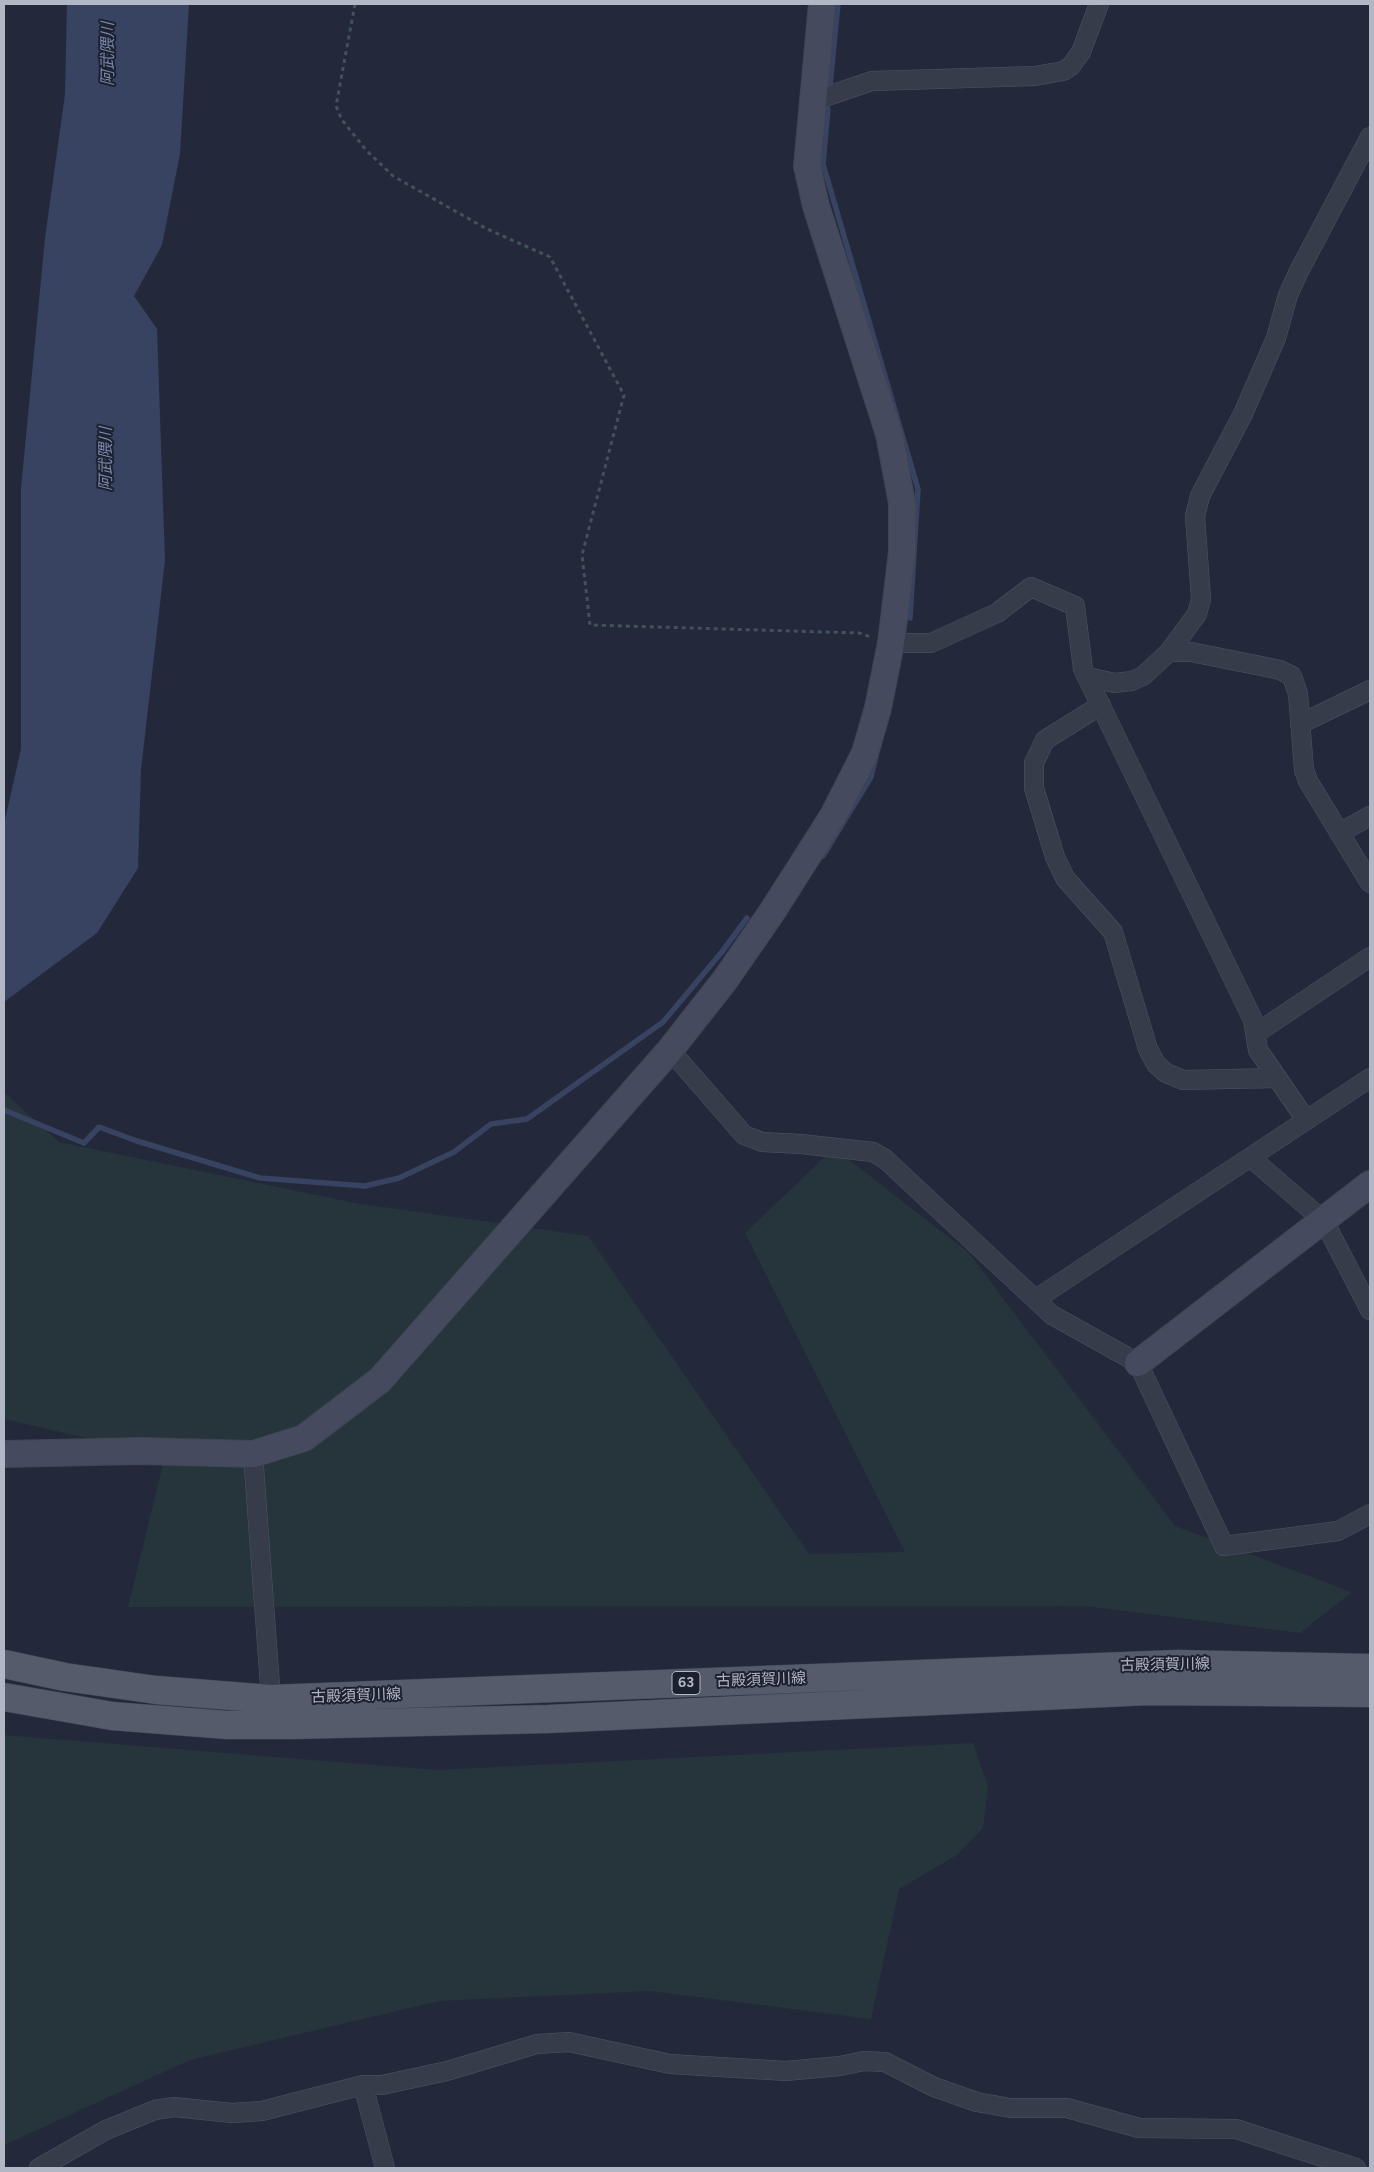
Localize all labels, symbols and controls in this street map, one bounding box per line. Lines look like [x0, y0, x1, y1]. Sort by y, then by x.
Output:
water label: 阿武隈川 [98, 22, 118, 86]
water label: 阿武隈川 [96, 427, 116, 491]
street label: 古殿須賀川線 [1120, 1655, 1210, 1675]
street label: 古殿須賀川線 [716, 1669, 806, 1691]
road number: 63 [672, 1672, 700, 1695]
street label: 古殿須賀川線 [311, 1685, 401, 1707]

